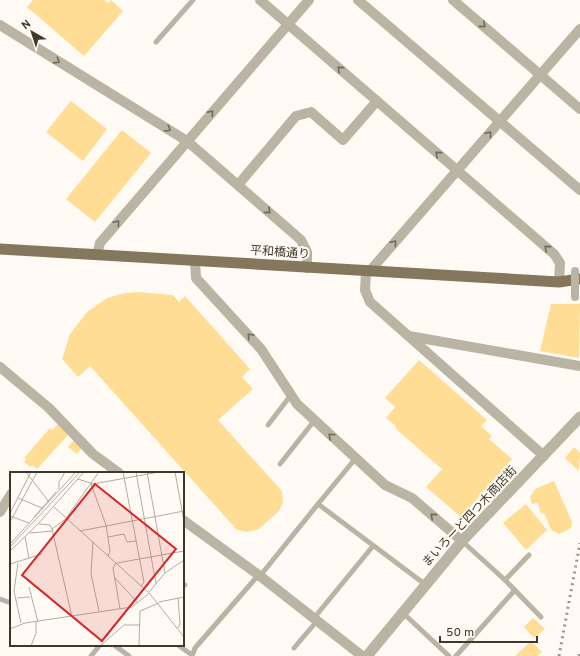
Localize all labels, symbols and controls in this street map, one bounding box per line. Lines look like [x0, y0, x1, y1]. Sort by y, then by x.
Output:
north arrow [12, 12, 52, 52]
text: N [19, 17, 34, 33]
one-way arrow [478, 21, 485, 28]
one-way arrow [53, 56, 60, 63]
one-way arrow [338, 67, 345, 74]
one-way arrow [206, 111, 213, 118]
one-way arrow [164, 124, 171, 131]
one-way arrow [484, 131, 491, 139]
one-way arrow [436, 152, 443, 159]
one-way arrow [263, 207, 270, 214]
one-way arrow [112, 220, 119, 227]
one-way arrow [390, 240, 397, 247]
street label: 平和橋通り [250, 243, 310, 263]
one-way arrow [545, 246, 552, 253]
one-way arrow [247, 333, 254, 341]
one-way arrow [328, 434, 336, 441]
street label: まいろーど四つ木商店街 [419, 463, 521, 571]
inset map [10, 472, 184, 646]
one-way arrow [430, 513, 437, 520]
scale bar [440, 618, 537, 644]
text: 50 m [446, 625, 474, 641]

